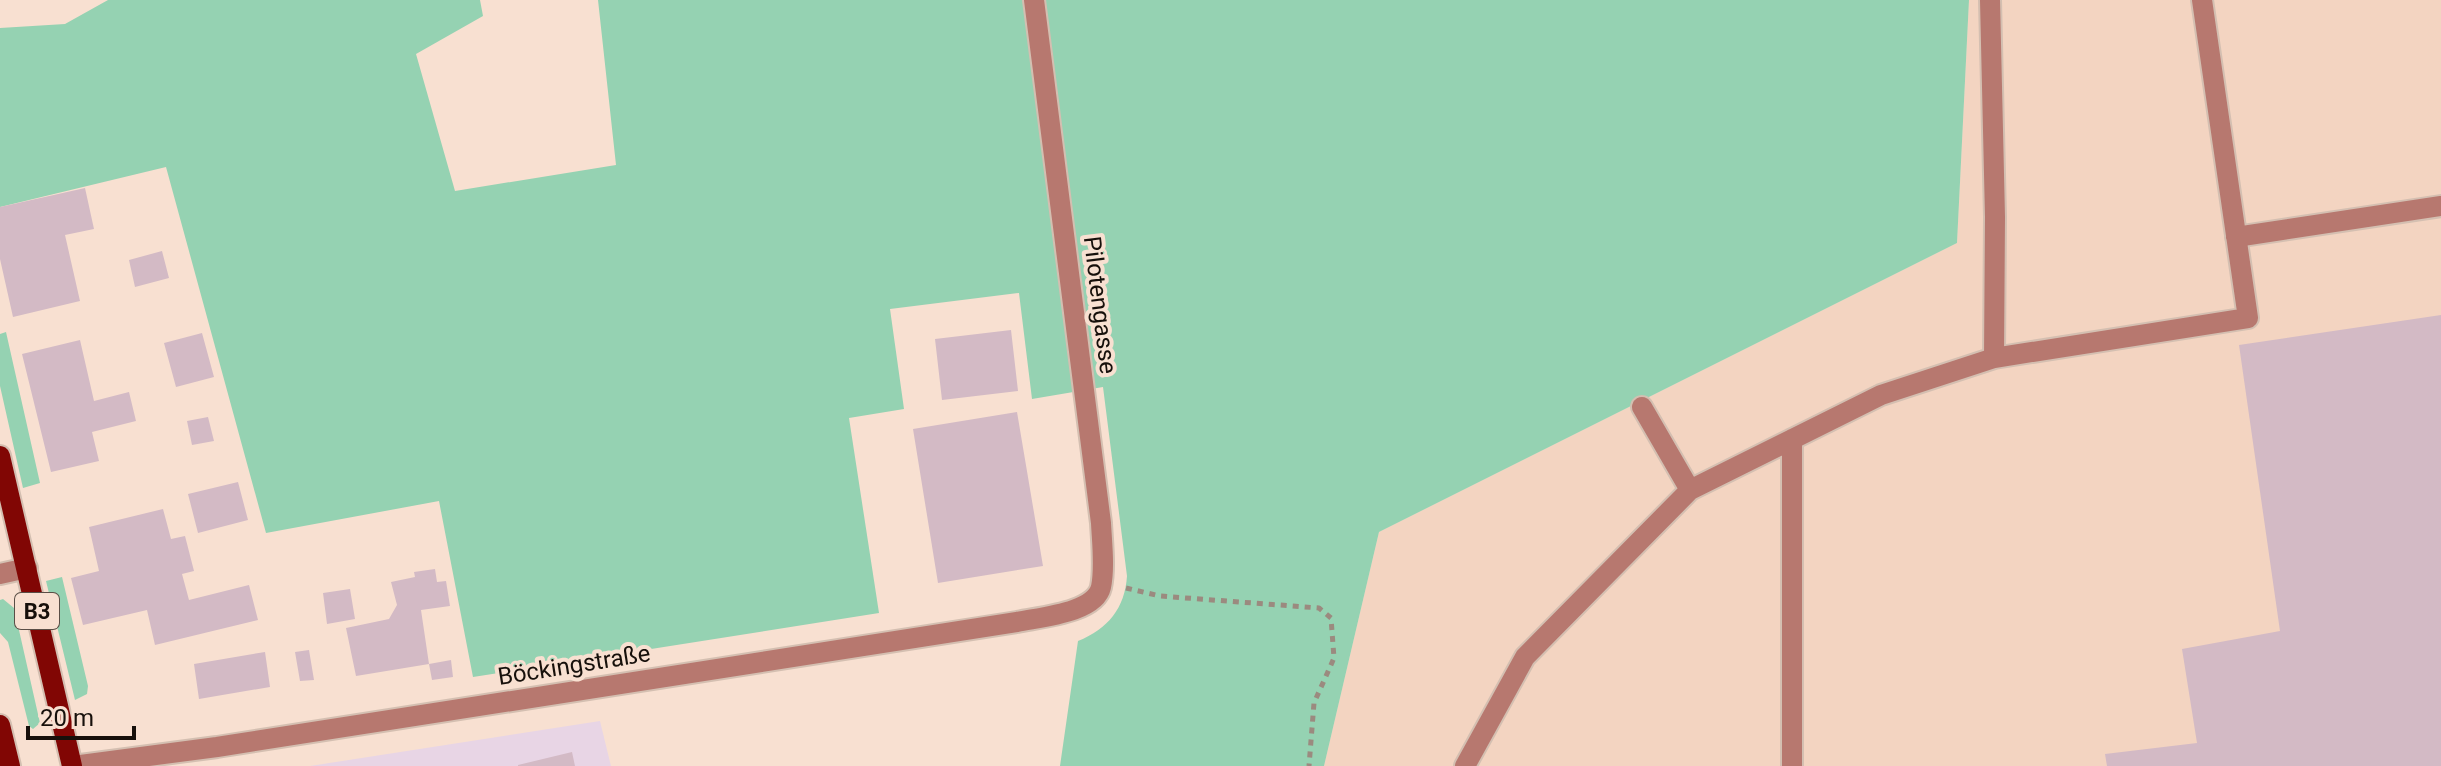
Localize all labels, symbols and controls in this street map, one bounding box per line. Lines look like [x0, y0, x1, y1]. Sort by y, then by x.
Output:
street label: Pilotengasse [1078, 235, 1122, 375]
road number: B3 [15, 593, 59, 629]
street label: Böckingstraße [496, 639, 652, 691]
scale bar [28, 690, 134, 740]
text: 20 m [40, 704, 94, 732]

